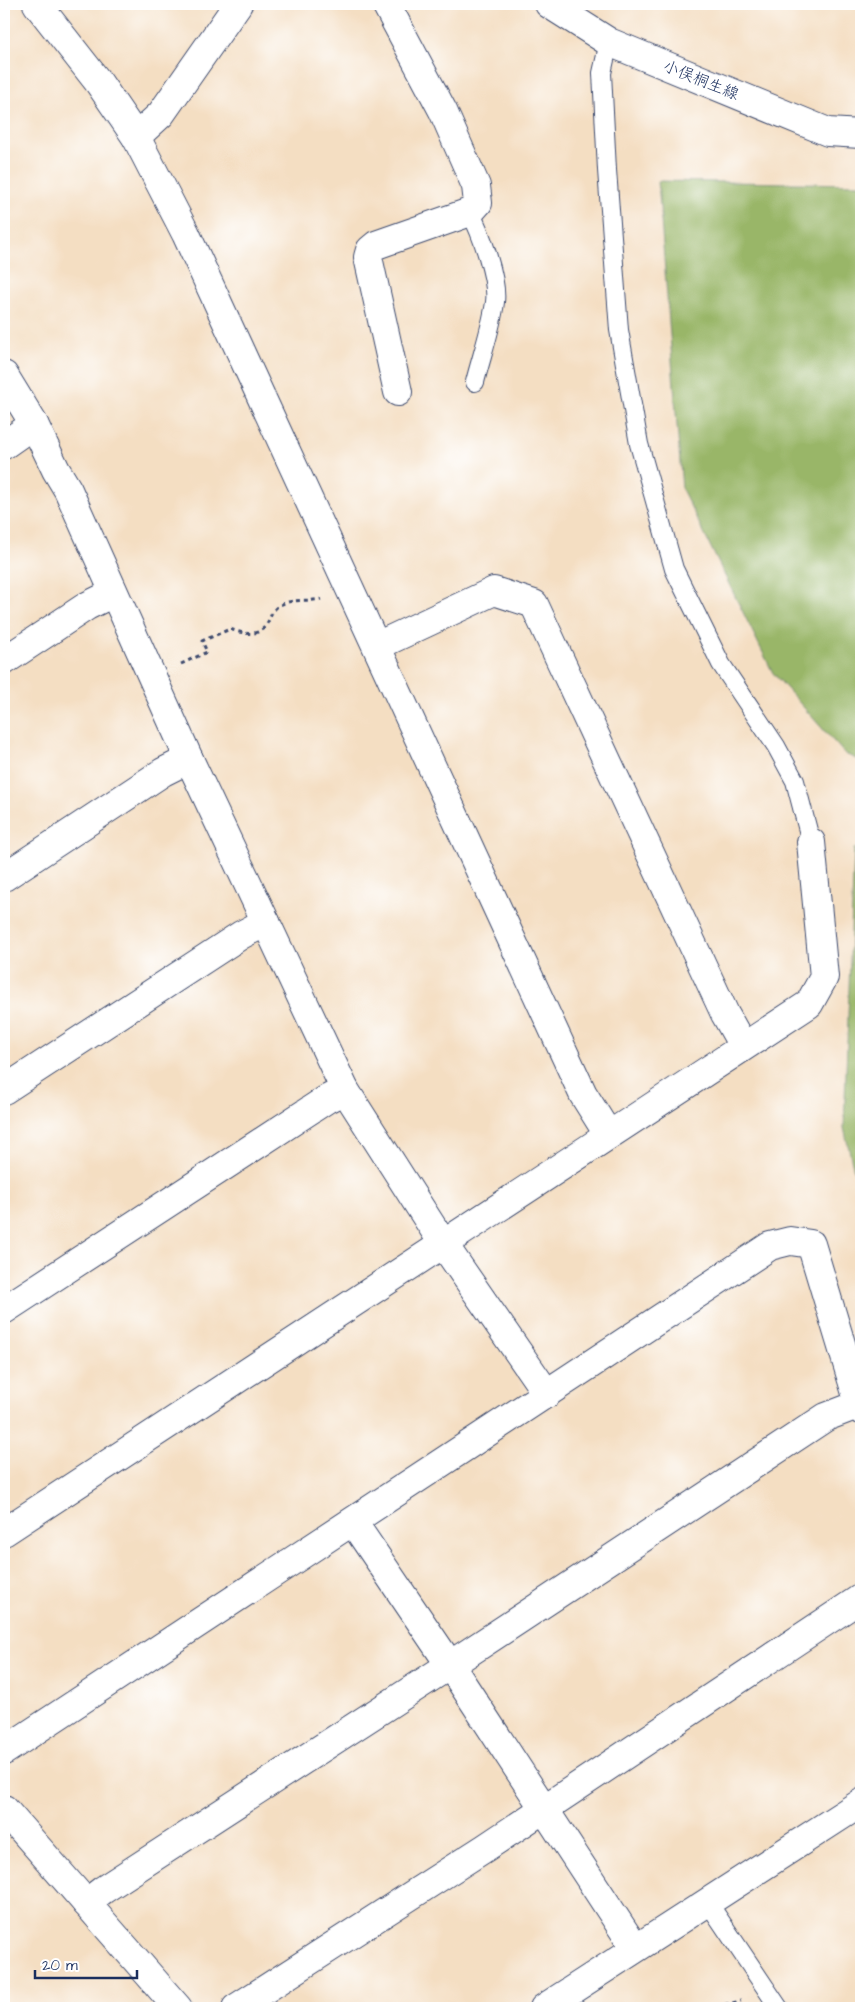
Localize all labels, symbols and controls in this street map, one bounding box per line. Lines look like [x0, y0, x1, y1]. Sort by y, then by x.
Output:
street label: 小俣桐生線 [660, 55, 742, 105]
scale bar [35, 1947, 138, 1979]
text: 20 m [42, 1955, 78, 1976]

